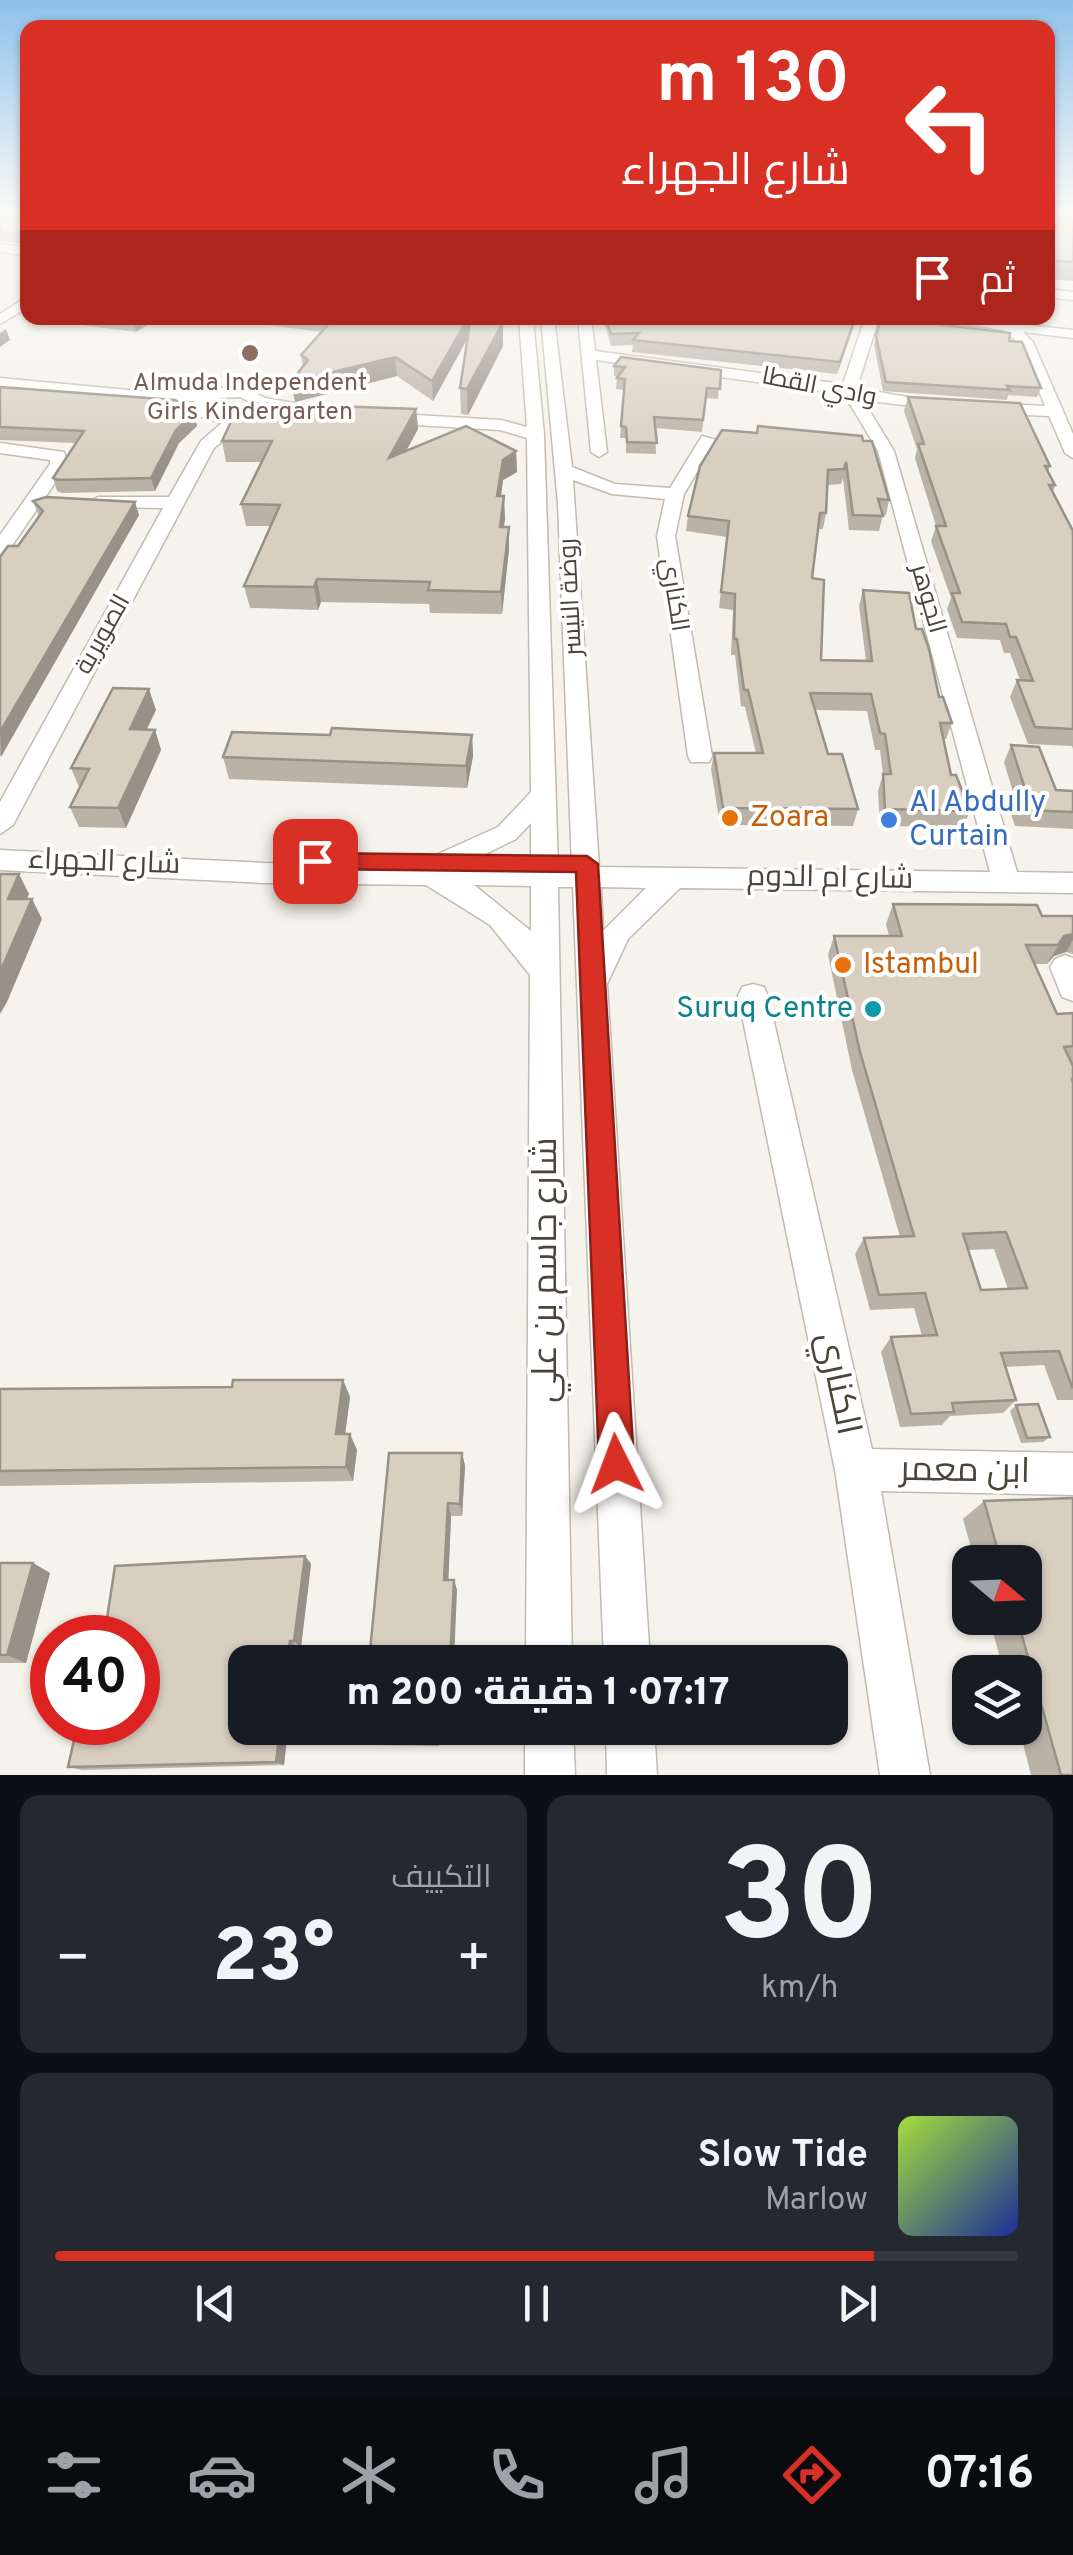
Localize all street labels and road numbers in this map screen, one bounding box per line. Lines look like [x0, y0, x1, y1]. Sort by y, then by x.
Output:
street label: وادي القطا [759, 361, 879, 416]
street label: روضة النيسر [553, 537, 591, 659]
street label: الكناري [650, 556, 695, 634]
street label: الجوهر [901, 559, 952, 637]
street label: الصويرية [69, 589, 139, 681]
street label: شارع الجهراء [27, 842, 181, 884]
street label: شارع ام الدوم [746, 859, 914, 899]
street label: شارع جاسم بن علي [525, 1137, 571, 1403]
street label: الكناري [803, 1329, 869, 1439]
street label: ابن معمر [897, 1449, 1031, 1495]

